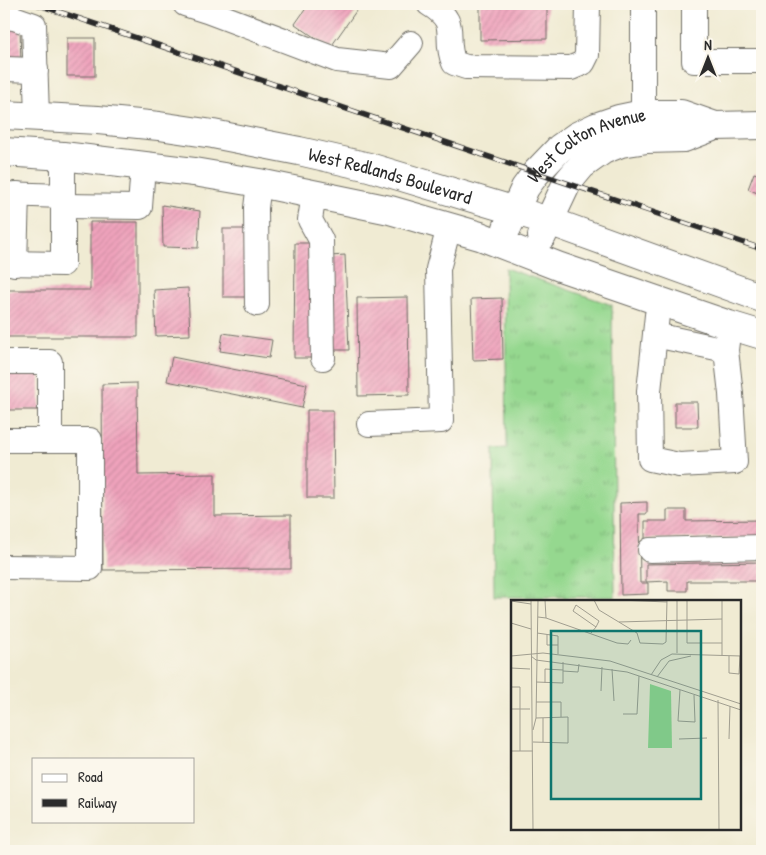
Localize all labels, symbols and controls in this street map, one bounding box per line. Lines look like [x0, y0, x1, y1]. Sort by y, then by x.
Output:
north arrow [684, 32, 734, 82]
text: N [704, 35, 712, 54]
street label: West Colton Avenue [520, 101, 648, 188]
street label: West Redlands Boulevard [306, 141, 476, 210]
inset map [511, 600, 741, 830]
legend [32, 758, 195, 822]
text: Road [78, 766, 103, 787]
text: Railway [78, 792, 117, 813]

